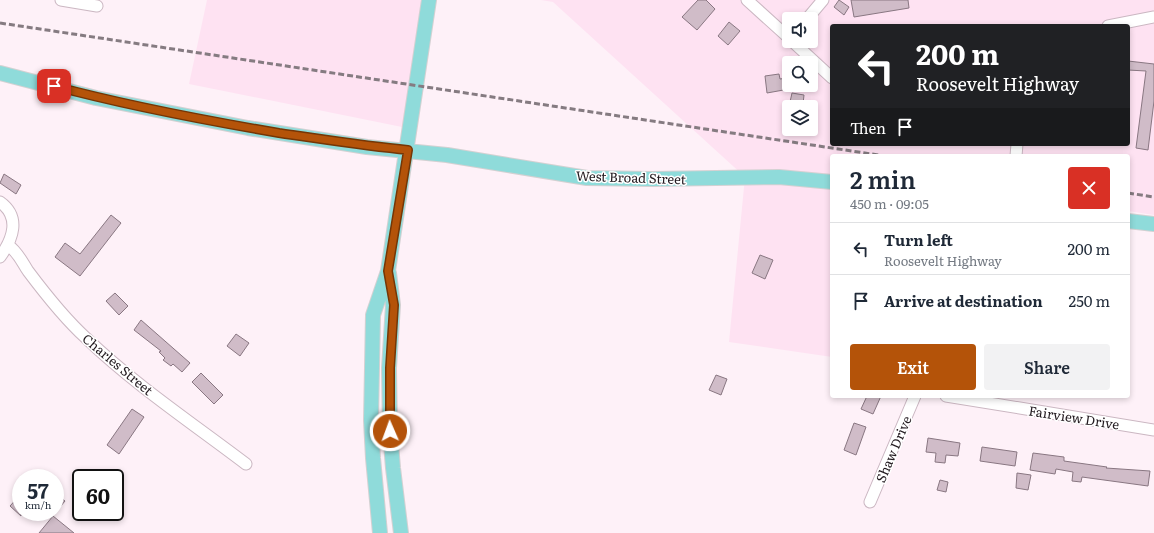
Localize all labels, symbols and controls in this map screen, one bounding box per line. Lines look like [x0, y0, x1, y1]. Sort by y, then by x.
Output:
map controls [782, 12, 818, 136]
button: sound [782, 12, 818, 48]
text: 200 m [916, 32, 999, 74]
icon: left [850, 40, 902, 92]
button: search [782, 56, 818, 92]
pin [37, 69, 71, 103]
text: Roosevelt Highway [916, 70, 1079, 97]
icon: arrive [43, 75, 65, 97]
button: layers [782, 100, 818, 136]
text: Then [850, 116, 886, 139]
icon: arrive [894, 116, 916, 138]
text: 2 min [850, 161, 916, 196]
street label: West Broad Street [576, 166, 687, 188]
button: close [1068, 167, 1110, 209]
text: 450 m · 09:05 [850, 194, 929, 213]
text: Turn left [884, 228, 953, 251]
text: 200 m [1068, 237, 1110, 260]
icon: left [850, 238, 872, 260]
text: Roosevelt Highway [884, 251, 1002, 270]
text: Arrive at destination [884, 289, 1043, 312]
text: 250 m [1069, 289, 1110, 312]
icon: arrive [850, 290, 872, 312]
street label: Charles Street [79, 329, 158, 400]
button: Exit [850, 344, 976, 390]
button: Share [984, 344, 1110, 390]
street label: Fairview Drive [1027, 400, 1121, 434]
position arrow [369, 410, 411, 452]
street label: Shaw Drive [870, 412, 916, 485]
speed limit sign: 60 [72, 469, 124, 521]
text: 57 [27, 475, 49, 505]
text: km/h [25, 497, 51, 512]

